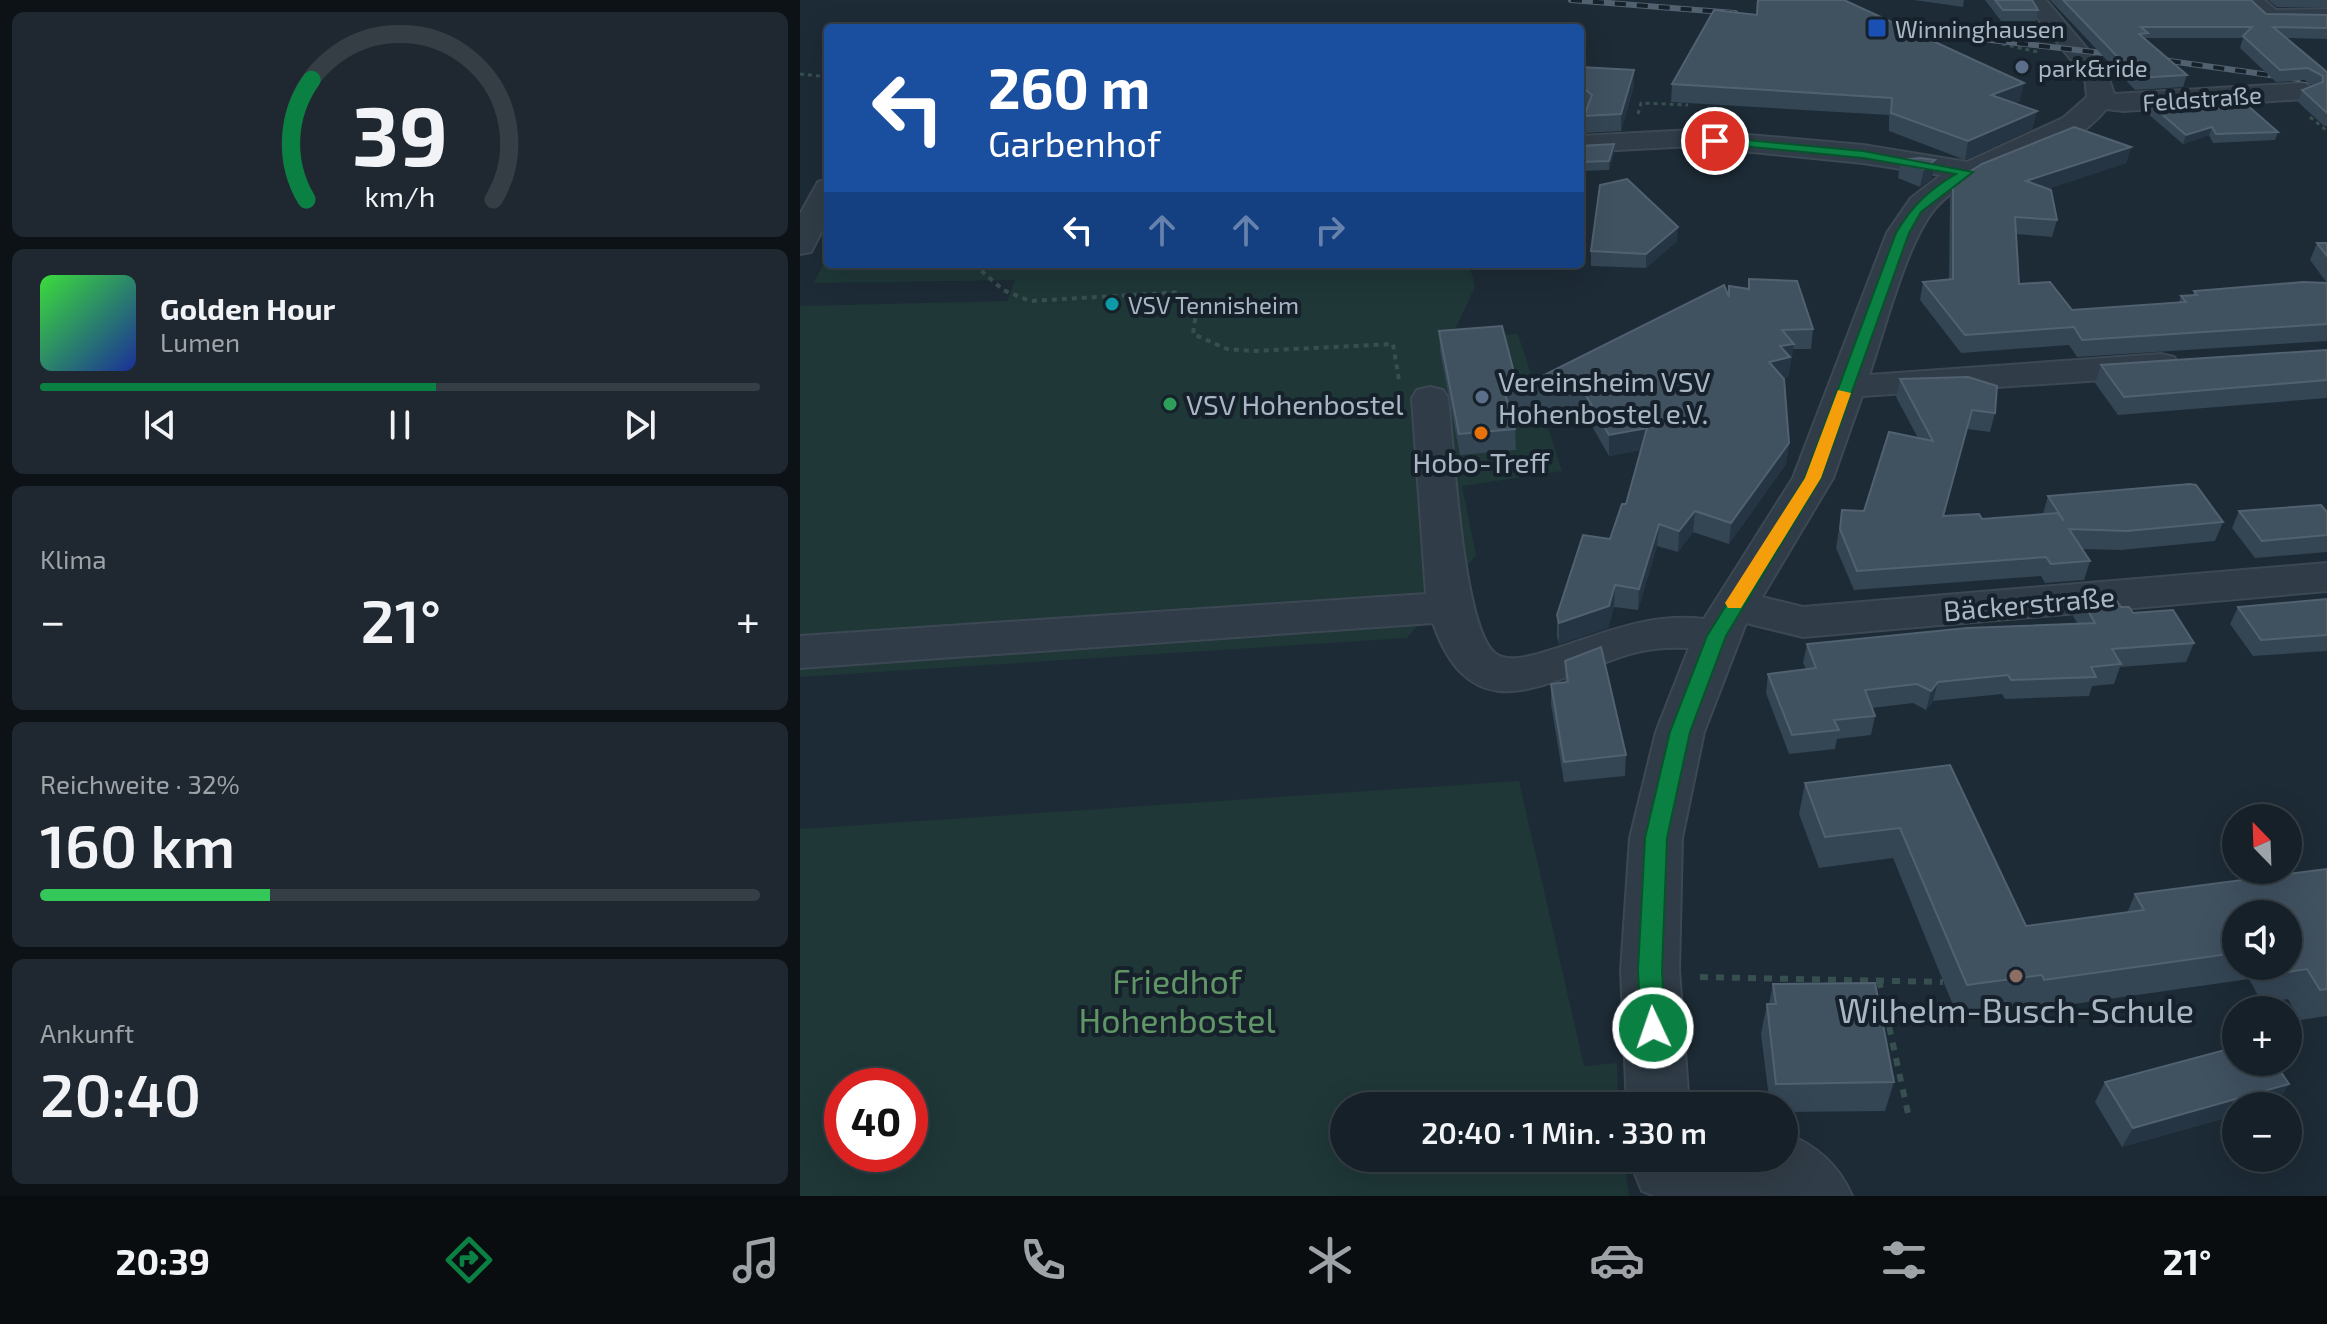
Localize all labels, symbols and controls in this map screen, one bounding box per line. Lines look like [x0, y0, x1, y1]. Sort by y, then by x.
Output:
place label: Winninghausen [1895, 14, 2065, 43]
marker: Winninghausen [1866, 17, 1888, 39]
text: 260 m [988, 53, 1150, 120]
place label: park&ride [2038, 53, 2148, 82]
icon: left [856, 56, 960, 160]
marker: park&ride [2013, 58, 2031, 76]
street label: Feldstraße [2141, 79, 2263, 117]
text: 39 [352, 83, 448, 183]
pin [1681, 107, 1749, 175]
icon: arrive [1693, 119, 1737, 163]
text: Garbenhof [988, 121, 1161, 164]
text: km/h [365, 179, 435, 214]
icon: left [1056, 208, 1100, 252]
icon: ahead [1140, 208, 1184, 252]
icon: ahead [1224, 208, 1268, 252]
icon: right [1308, 208, 1352, 252]
text: Golden Hour [160, 290, 335, 326]
place label: VSV Tennisheim [1128, 290, 1299, 319]
marker: VSV Tennisheim [1103, 295, 1121, 313]
text: Lumen [160, 326, 240, 357]
place label: Vereinsheim VSV Hohenbostel e.V. [1498, 364, 1711, 430]
place label: VSV Hohenbostel [1186, 387, 1404, 421]
marker: Vereinsheim VSV Hohenbostel e.V. [1473, 388, 1491, 406]
marker: VSV Hohenbostel [1161, 395, 1179, 413]
icon: previous [138, 403, 182, 447]
icon: pause [378, 403, 422, 447]
icon: next [618, 403, 662, 447]
marker: Hobo-Treff [1472, 424, 1490, 442]
place label: Hobo-Treff [1413, 445, 1551, 479]
text: Klima [40, 543, 107, 574]
street label: Bäckerstraße [1942, 579, 2116, 627]
text: 21° [360, 583, 441, 655]
text: − [40, 593, 66, 646]
text: + [736, 593, 760, 646]
text: Reichweite · 32% [40, 768, 240, 799]
north arrow [2222, 804, 2302, 884]
map controls [2222, 804, 2302, 1172]
text: 160 km [40, 808, 235, 880]
button: sound [2222, 900, 2302, 980]
park label: Friedhof Hohenbostel [1078, 960, 1276, 1040]
marker: Wilhelm-Busch-Schule [2007, 967, 2025, 985]
position arrow [1611, 986, 1695, 1070]
place label: Wilhelm-Busch-Schule [1838, 989, 2194, 1030]
button: + [2222, 996, 2302, 1076]
text: Ankunft [40, 1017, 134, 1048]
text: 20:40 [40, 1057, 201, 1129]
speed limit sign: 40 [824, 1068, 928, 1172]
button: − [2222, 1092, 2302, 1172]
text: 20:40 · 1 Min. · 330 m [1421, 1114, 1707, 1150]
icon: directions [441, 1232, 497, 1288]
icon: music [728, 1232, 784, 1288]
icon: phone [1015, 1232, 1071, 1288]
icon: climate [1302, 1232, 1358, 1288]
icon: car [1589, 1232, 1645, 1288]
icon: filters [1876, 1232, 1932, 1288]
text: 20:39 [115, 1239, 210, 1282]
text: 21° [2163, 1239, 2211, 1282]

